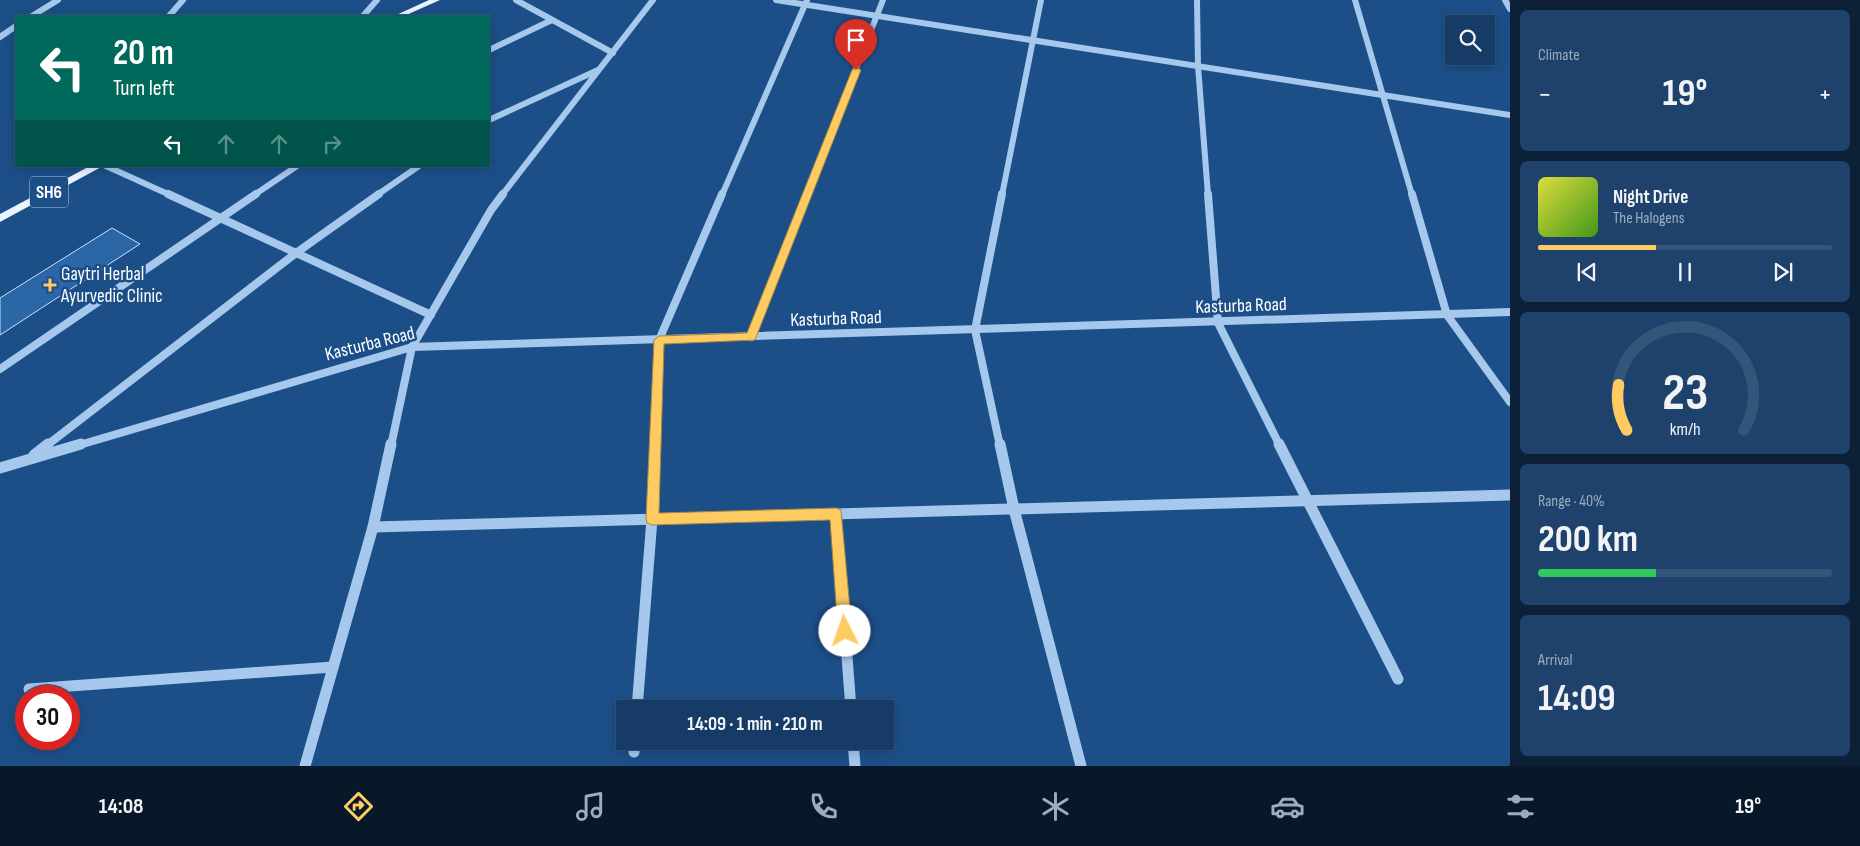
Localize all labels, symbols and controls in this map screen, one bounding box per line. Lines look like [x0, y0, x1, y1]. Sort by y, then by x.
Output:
map controls [1445, 15, 1495, 65]
button: search [1445, 15, 1495, 65]
pin [835, 19, 877, 70]
icon: arrive [842, 26, 870, 54]
text: 20 m [113, 32, 174, 75]
icon: left [30, 35, 95, 100]
text: Climate [1538, 46, 1580, 65]
text: 19° [1663, 71, 1707, 116]
text: Turn left [113, 75, 175, 102]
text: − [1538, 78, 1552, 111]
text: + [1818, 78, 1832, 111]
icon: left [159, 130, 187, 158]
icon: ahead [212, 130, 240, 158]
icon: ahead [265, 130, 293, 158]
icon: right [318, 130, 346, 158]
road number: SH6 [30, 176, 68, 208]
text: Night Drive [1613, 186, 1688, 209]
text: The Halogens [1613, 209, 1684, 228]
icon: previous [1573, 258, 1601, 286]
icon: pause [1671, 258, 1699, 286]
icon: next [1769, 258, 1797, 286]
place label: Gaytri Herbal Ayurvedic Clinic [60, 263, 163, 308]
marker: Gaytri Herbal Ayurvedic Clinic [43, 278, 57, 292]
street label: Kasturba Road [1195, 293, 1287, 319]
street label: Kasturba Road [790, 306, 882, 332]
street label: Kasturba Road [323, 322, 417, 366]
text: 23 [1662, 362, 1708, 425]
text: km/h [1670, 419, 1700, 440]
text: Range · 40% [1538, 492, 1605, 511]
text: 200 km [1538, 517, 1638, 562]
position arrow [818, 604, 870, 656]
text: Arrival [1538, 651, 1572, 670]
text: 14:09 [1538, 676, 1616, 721]
speed limit sign: 30 [15, 685, 80, 750]
text: 14:09 · 1 min · 210 m [687, 713, 823, 736]
icon: directions [341, 789, 376, 824]
icon: music [573, 789, 608, 824]
icon: phone [806, 789, 841, 824]
icon: climate [1038, 789, 1073, 824]
icon: car [1270, 789, 1305, 824]
icon: filters [1503, 789, 1538, 824]
text: 14:08 [99, 793, 144, 820]
text: 19° [1735, 793, 1761, 820]

